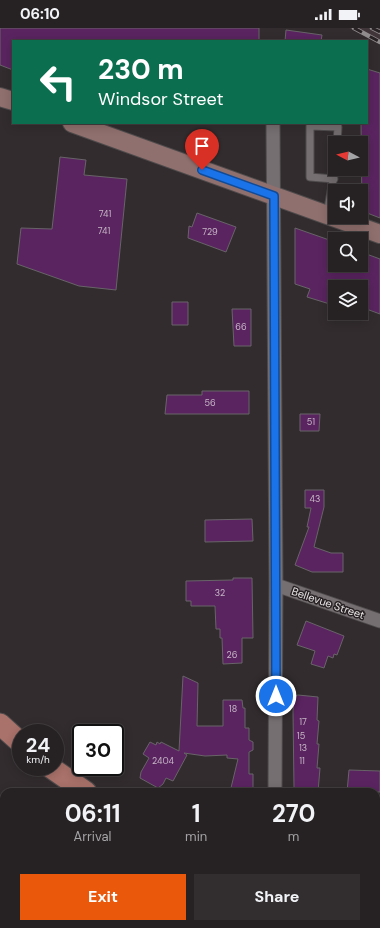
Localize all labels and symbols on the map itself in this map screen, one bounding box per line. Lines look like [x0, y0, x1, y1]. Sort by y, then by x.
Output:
pin [185, 129, 219, 170]
north arrow [328, 136, 368, 176]
house number: 741 [99, 208, 111, 220]
house number: 741 [98, 225, 110, 237]
house number: 729 [202, 226, 218, 238]
house number: 66 [235, 321, 247, 333]
house number: 56 [204, 397, 216, 409]
house number: 51 [307, 416, 315, 428]
house number: 43 [310, 493, 320, 505]
street label: Bellevue Street [290, 584, 366, 622]
house number: 32 [215, 587, 225, 599]
house number: 26 [227, 649, 238, 661]
position arrow [255, 675, 297, 717]
house number: 18 [229, 703, 237, 715]
house number: 17 [299, 716, 307, 728]
speed limit sign: 30 [72, 724, 124, 776]
house number: 15 [297, 730, 305, 742]
house number: 13 [299, 742, 307, 754]
house number: 2404 [152, 755, 175, 767]
house number: 11 [299, 755, 305, 767]

